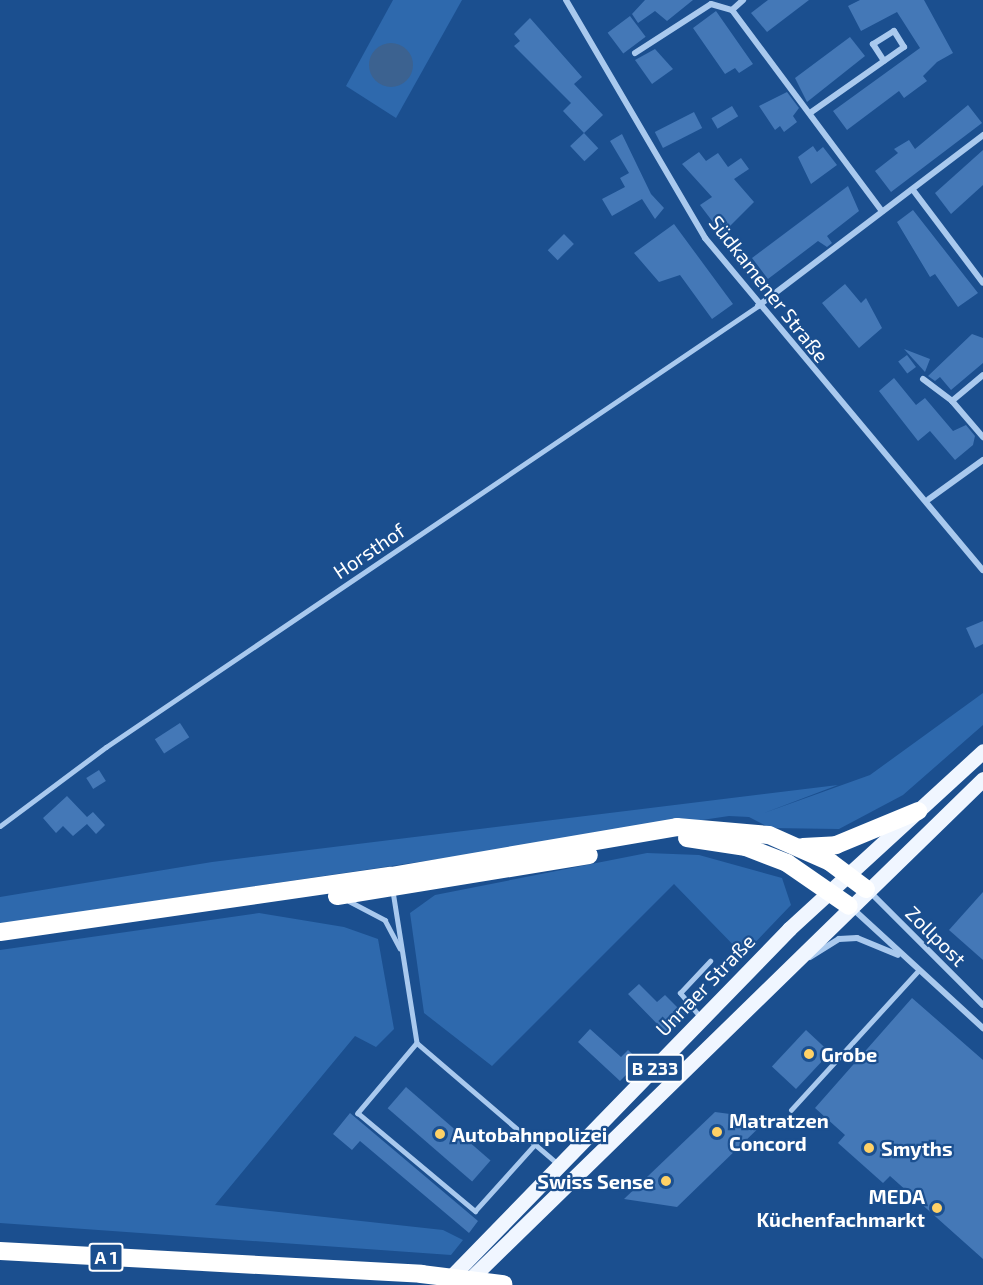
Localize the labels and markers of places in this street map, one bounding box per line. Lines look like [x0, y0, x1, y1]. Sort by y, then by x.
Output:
place label: Grobe [821, 1042, 877, 1066]
marker: Grobe [802, 1047, 816, 1061]
place label: Matratzen Concord [729, 1108, 829, 1155]
place label: Autobahnpolizei [452, 1122, 607, 1146]
marker: Matratzen Concord [710, 1125, 724, 1139]
marker: Autobahnpolizei [433, 1127, 447, 1141]
place label: Smyths [881, 1136, 952, 1160]
marker: Smyths [862, 1141, 876, 1155]
place label: Swiss Sense [537, 1169, 654, 1193]
marker: Swiss Sense [659, 1174, 673, 1188]
place label: MEDA Küchenfachmarkt [756, 1184, 925, 1231]
marker: MEDA Küchenfachmarkt [930, 1201, 944, 1215]

